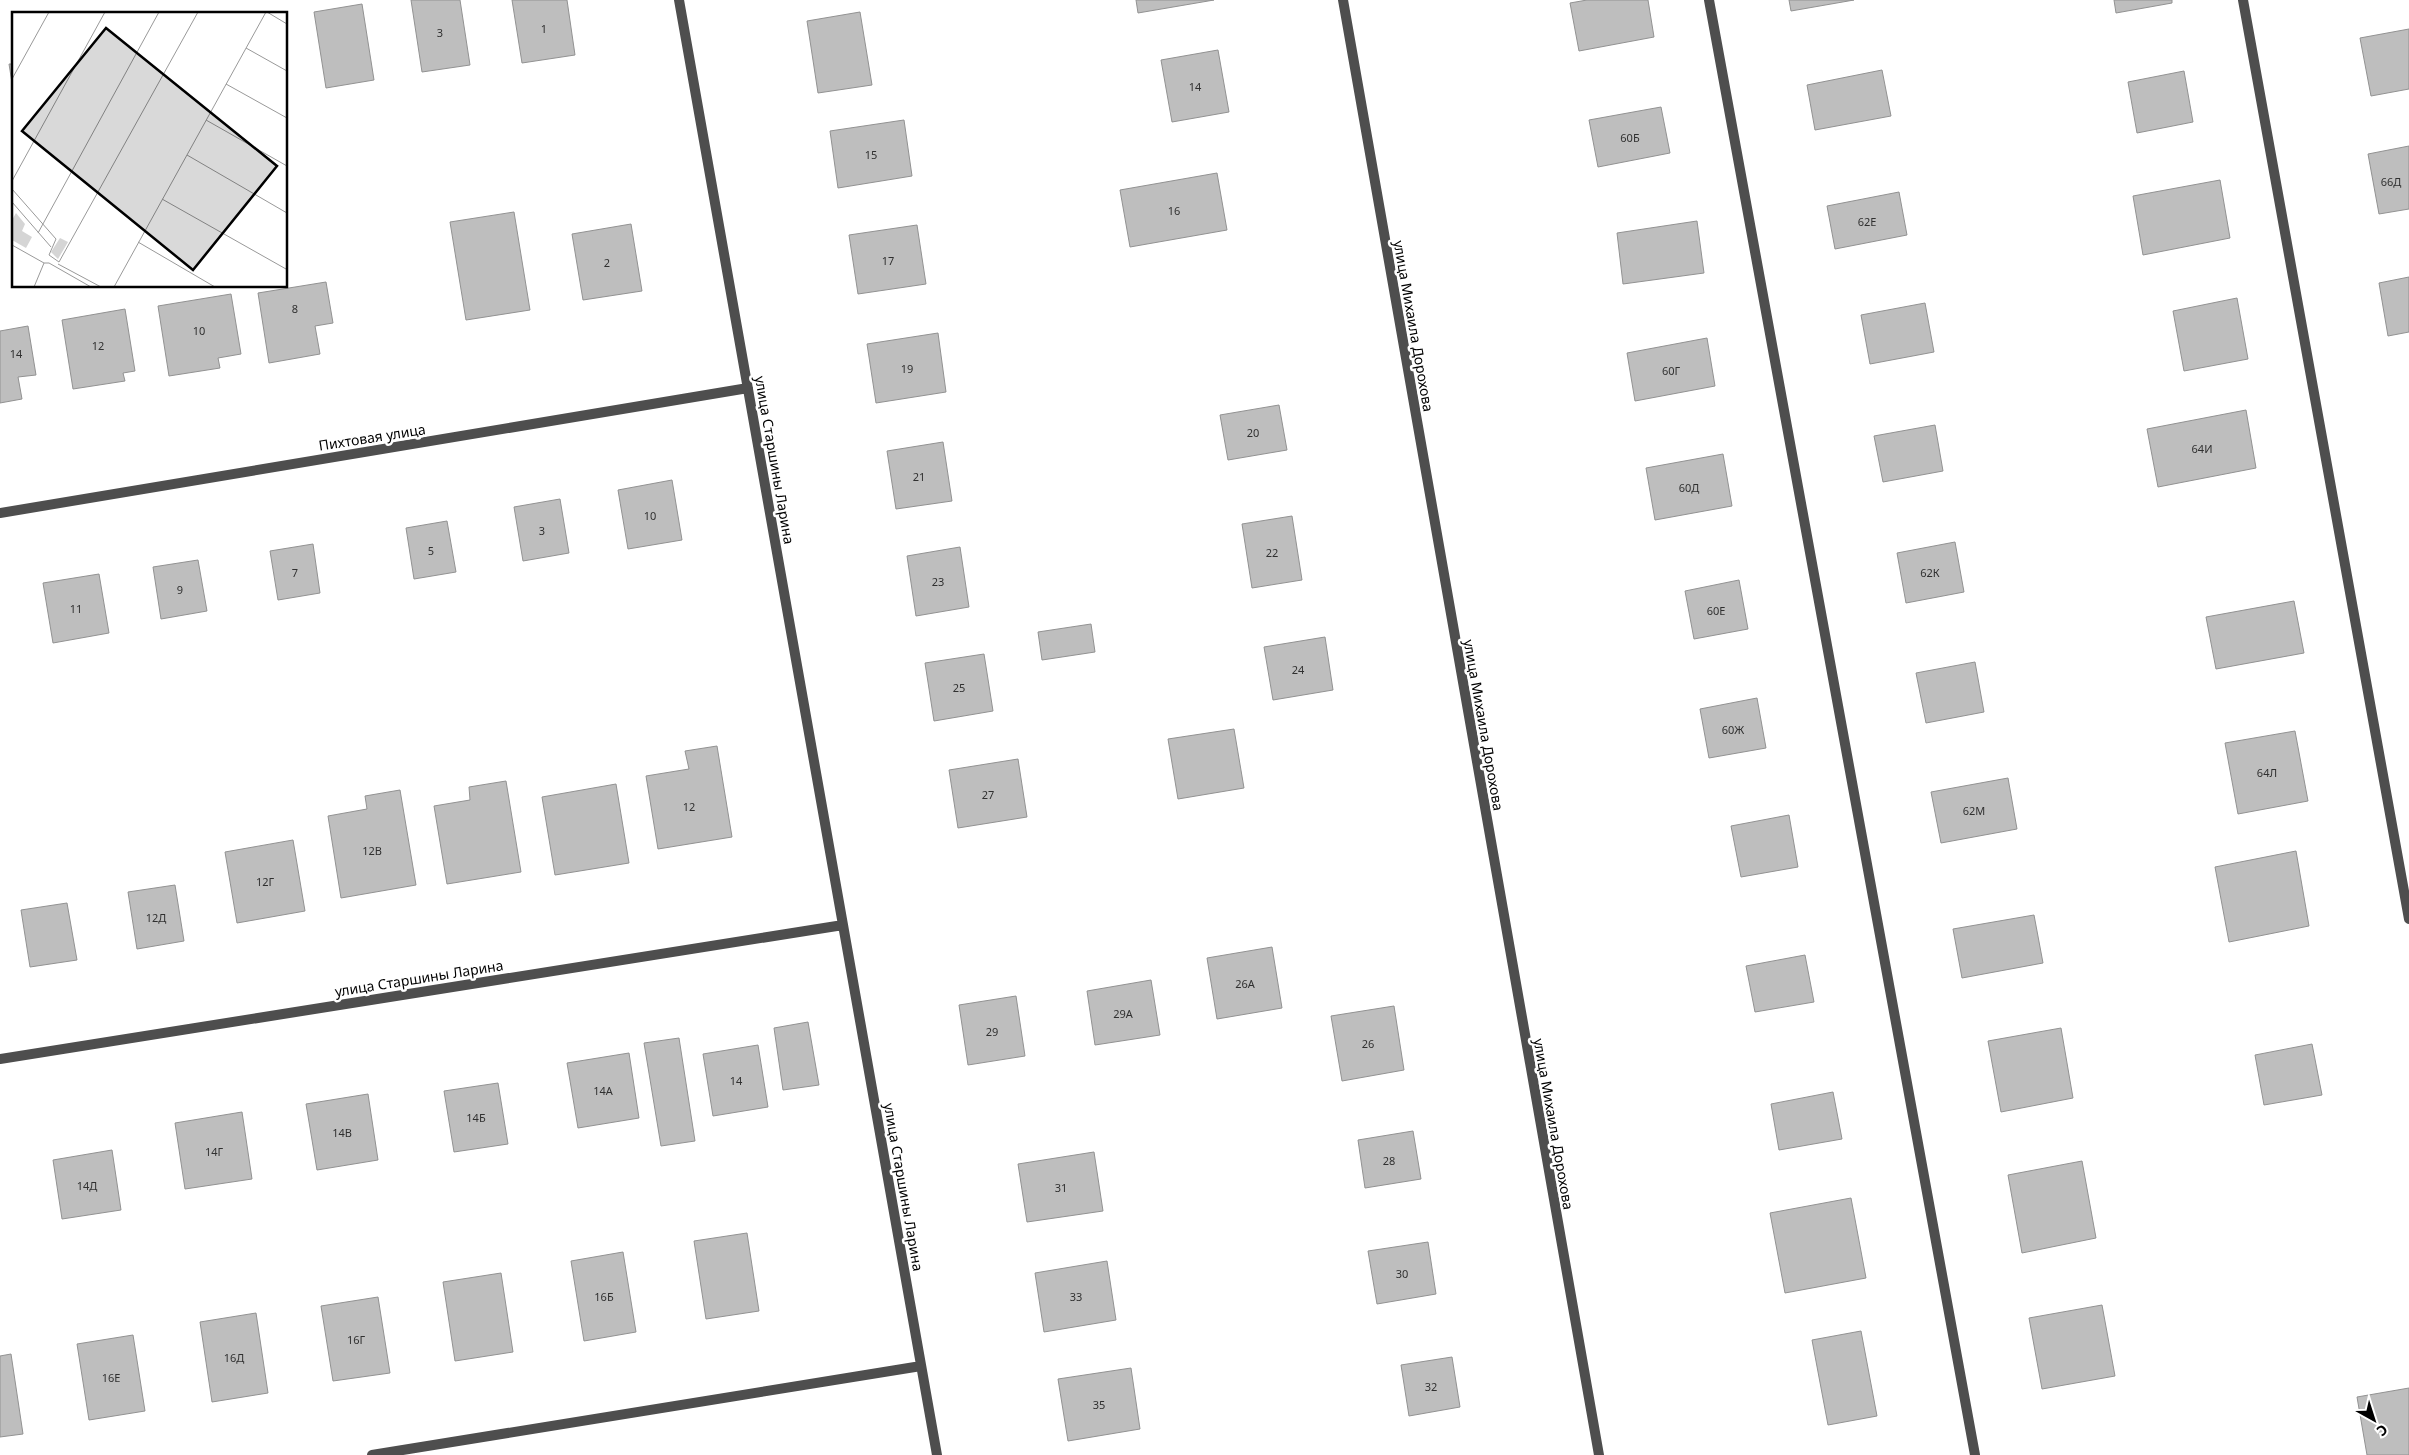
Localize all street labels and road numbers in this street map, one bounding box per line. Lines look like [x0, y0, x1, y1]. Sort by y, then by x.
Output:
street label: улица Михаила Дорохова [1390, 239, 1438, 413]
street label: улица Старшины Ларина [751, 374, 799, 546]
street label: Пихтовая улица [317, 419, 427, 455]
street label: улица Михаила Дорохова [1460, 638, 1508, 812]
street label: улица Старшины Ларина [333, 955, 505, 1001]
street label: улица Михаила Дорохова [1530, 1037, 1578, 1211]
street label: улица Старшины Ларина [880, 1101, 928, 1273]

